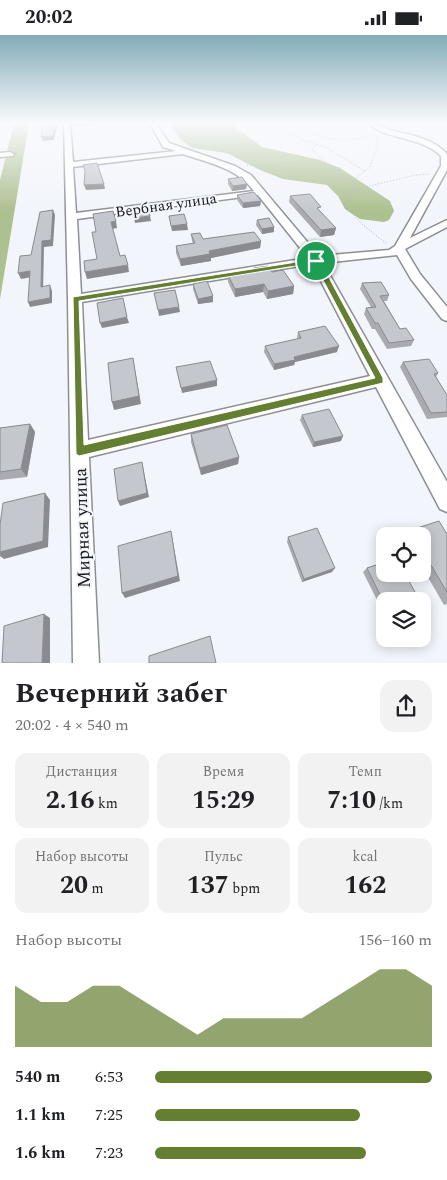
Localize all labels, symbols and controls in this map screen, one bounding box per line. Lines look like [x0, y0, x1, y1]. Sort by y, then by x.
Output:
text: 20:02 [25, 3, 73, 32]
street label: Вербная улица [114, 187, 219, 224]
pin [295, 240, 337, 282]
icon: arrive [302, 247, 330, 275]
street label: Мирная улица [67, 467, 98, 589]
map controls [376, 527, 431, 647]
button: locate [376, 527, 431, 582]
button: layers [376, 592, 431, 647]
text: Вечерний забег [15, 672, 227, 715]
button: share [380, 680, 432, 732]
text: 20:02 · 4 × 540 m [15, 713, 129, 737]
text: Дистанция [46, 761, 118, 782]
text: Время [203, 761, 244, 782]
text: Темп [348, 761, 382, 782]
text: 2.16 [46, 782, 95, 820]
text: 15:29 [192, 782, 255, 820]
text: 7:10 [327, 782, 376, 820]
text: km [95, 793, 118, 814]
text: /km [376, 793, 403, 814]
text: Набор высоты [35, 846, 129, 867]
text: Пульс [204, 846, 243, 867]
text: kcal [353, 846, 378, 867]
text: 20 [60, 867, 88, 905]
text: 137 [187, 867, 229, 905]
text: 162 [344, 867, 386, 905]
text: m [88, 878, 104, 899]
text: bpm [229, 878, 260, 899]
text: Набор высоты [15, 928, 122, 952]
text: 156–160 m [358, 928, 432, 952]
text: 540 m [15, 1065, 60, 1089]
text: 6:53 [95, 1065, 123, 1089]
text: 1.1 km [15, 1103, 65, 1127]
text: 7:25 [95, 1103, 123, 1127]
text: 1.6 km [15, 1141, 65, 1165]
text: 7:23 [95, 1141, 123, 1165]

